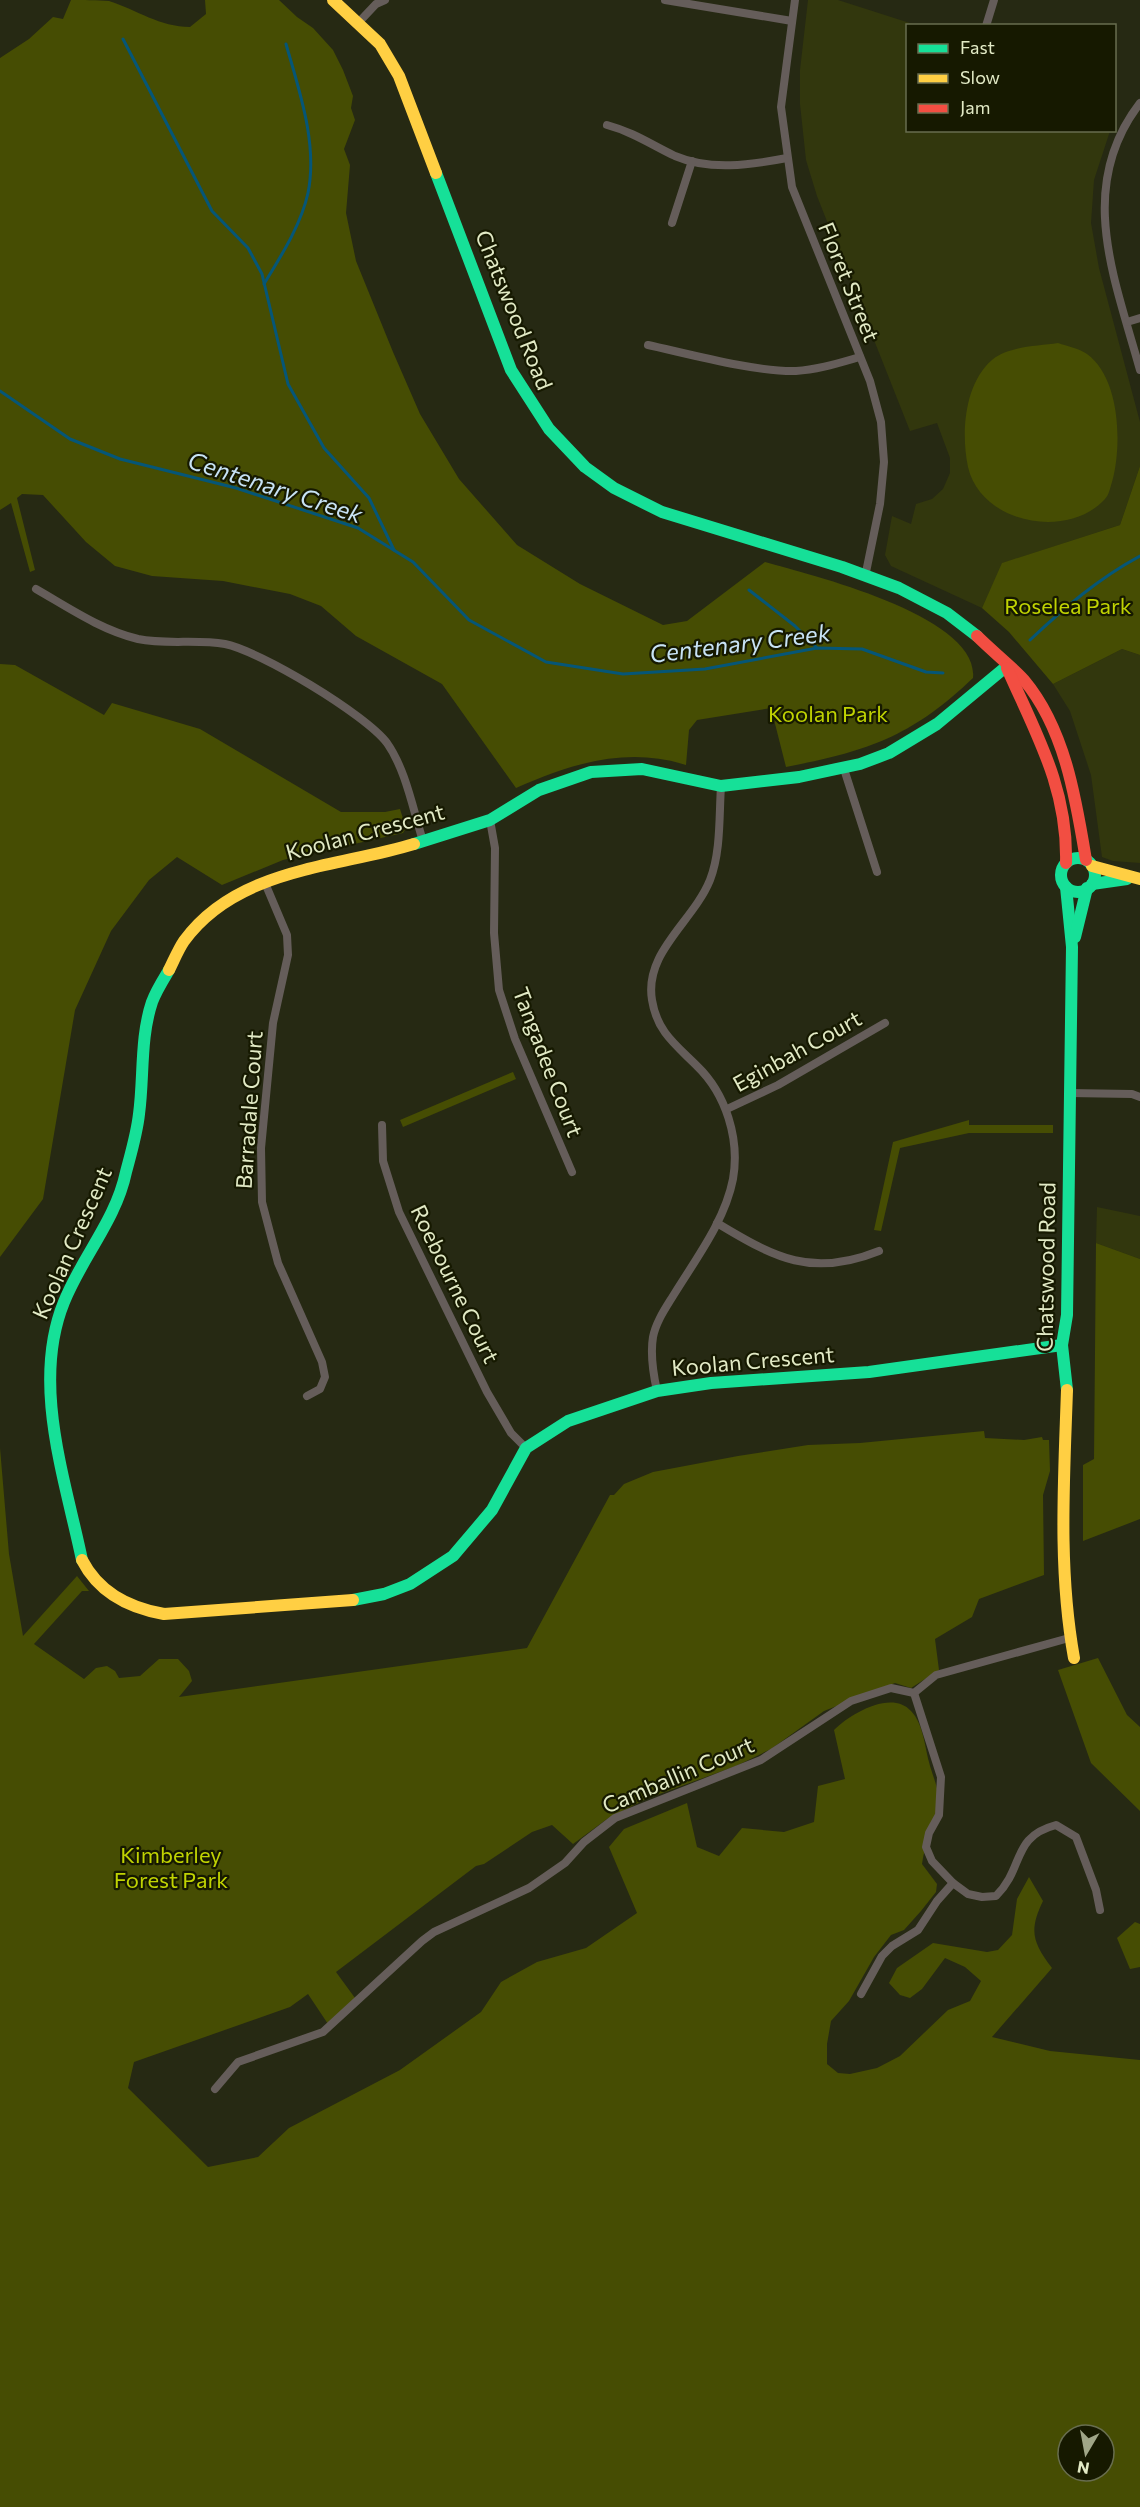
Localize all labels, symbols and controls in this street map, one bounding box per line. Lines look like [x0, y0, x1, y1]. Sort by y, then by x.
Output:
legend [906, 24, 1116, 132]
text: Fast [960, 36, 995, 58]
text: Slow [960, 66, 1000, 88]
text: Jam [960, 96, 990, 118]
street label: Floret Street [813, 218, 886, 346]
street label: Chatswood Road [470, 226, 559, 394]
water label: Centenary Creek [184, 445, 367, 529]
park label: Roselea Park [1004, 592, 1132, 619]
water label: Centenary Creek [648, 617, 833, 668]
park label: Koolan Park [768, 700, 888, 727]
street label: Koolan Crescent [282, 797, 447, 866]
street label: Tangadee Court [508, 983, 589, 1140]
street label: Eginbah Court [728, 1004, 866, 1097]
street label: Barradale Court [230, 1030, 267, 1190]
street label: Koolan Crescent [26, 1163, 117, 1323]
street label: Chatswood Road [1031, 1182, 1060, 1352]
street label: Roebourne Court [405, 1200, 505, 1367]
street label: Koolan Crescent [670, 1340, 836, 1381]
street label: Camballin Court [598, 1730, 758, 1819]
park label: Kimberley Forest Park [114, 1841, 228, 1893]
north arrow [1056, 2423, 1116, 2483]
text: N [1076, 2458, 1091, 2479]

